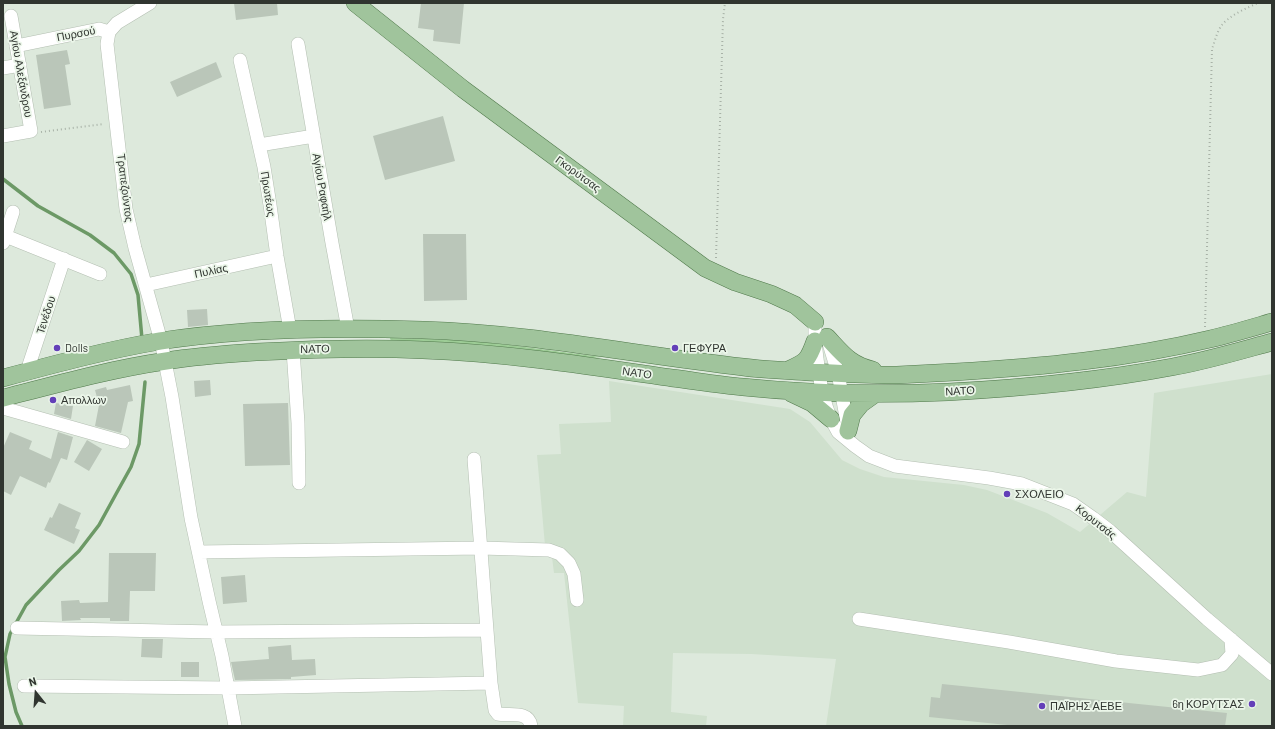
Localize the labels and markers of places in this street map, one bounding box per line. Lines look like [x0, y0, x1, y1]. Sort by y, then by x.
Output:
place label: Dolls [65, 341, 88, 355]
place label: ΓΕΦΥΡΑ [683, 341, 726, 355]
marker: Dolls [52, 343, 62, 353]
marker: ΓΕΦΥΡΑ [670, 343, 680, 353]
place label: Απολλων [61, 393, 106, 407]
marker: Απολλων [48, 395, 58, 405]
place label: ΣΧΟΛΕΙΟ [1015, 487, 1064, 501]
marker: ΣΧΟΛΕΙΟ [1002, 489, 1012, 499]
place label: 6η ΚΟΡΥΤΣΑΣ [1172, 697, 1244, 711]
place label: ΠΑΪΡΗΣ ΑΕΒΕ [1050, 699, 1122, 713]
marker: 6η ΚΟΡΥΤΣΑΣ [1247, 699, 1257, 709]
marker: ΠΑΪΡΗΣ ΑΕΒΕ [1037, 701, 1047, 711]

